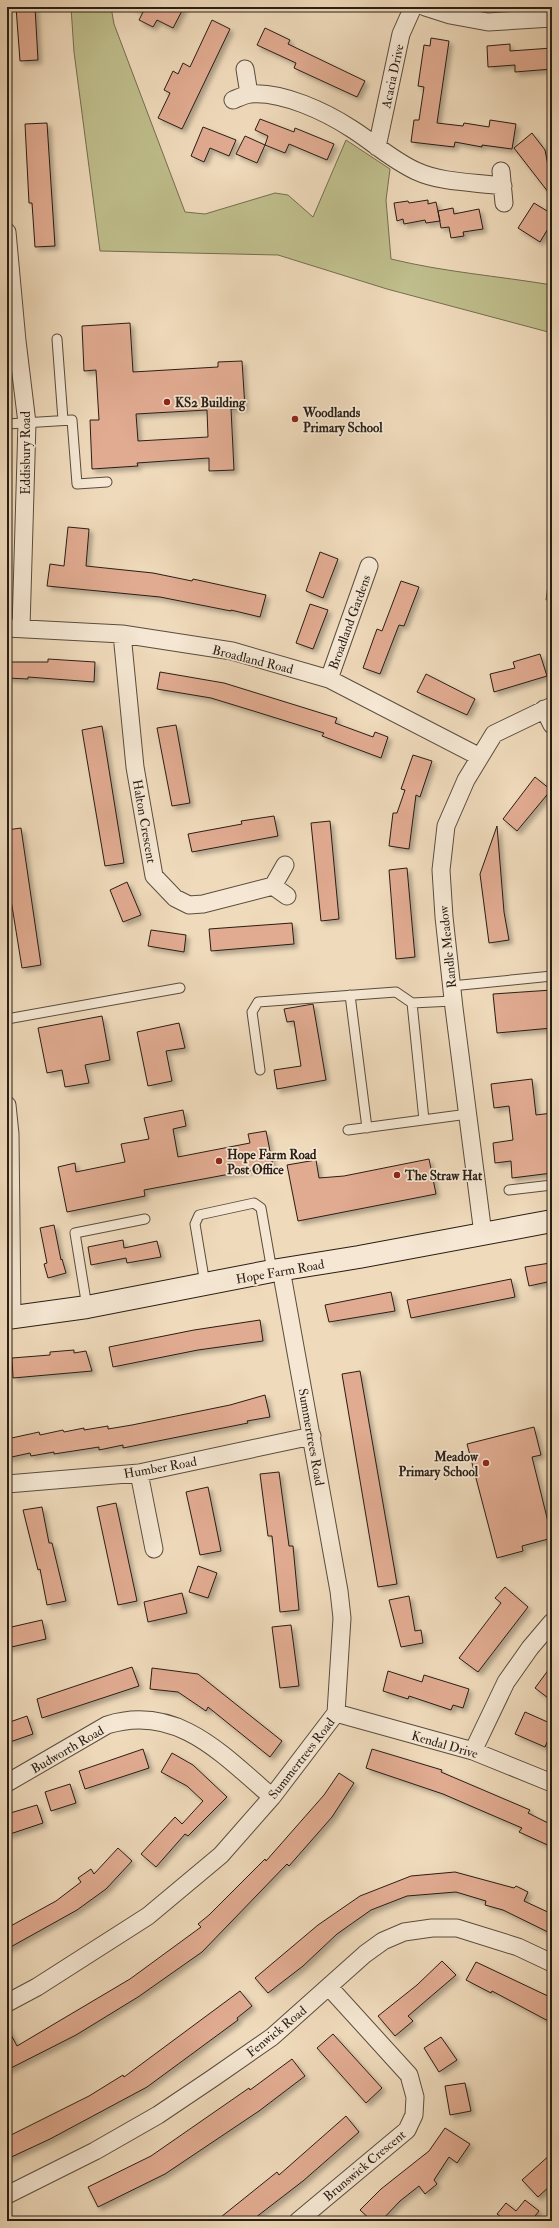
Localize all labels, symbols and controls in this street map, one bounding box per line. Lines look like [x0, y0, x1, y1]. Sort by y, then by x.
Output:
street label: Acacia Drive [378, 42, 408, 111]
place label: KS2 Building [175, 395, 246, 412]
marker: KS2 Building [162, 397, 172, 407]
place label: Woodlands Primary School [302, 405, 383, 437]
street label: Eddisbury Road [18, 411, 35, 495]
marker: Woodlands Primary School [290, 414, 300, 424]
street label: Broadland Gardens [325, 572, 375, 672]
street label: Broadland Road [211, 642, 295, 678]
street label: Halton Crescent [129, 778, 159, 864]
street label: Randle Meadow [436, 904, 460, 989]
place label: Hope Farm Road Post Office [227, 1147, 317, 1178]
marker: Hope Farm Road Post Office [214, 1156, 224, 1166]
place label: The Straw Hat [404, 1168, 483, 1184]
marker: The Straw Hat [392, 1170, 402, 1180]
street label: Hope Farm Road [235, 1256, 326, 1289]
street label: Summertrees Road [295, 1387, 328, 1488]
place label: Meadow Primary School [398, 1449, 479, 1481]
street label: Humber Road [122, 1454, 199, 1482]
marker: Meadow Primary School [481, 1458, 491, 1468]
street label: Summertrees Road [265, 1714, 339, 1802]
street label: Budworth Road [28, 1722, 107, 1777]
street label: Kendal Drive [410, 1728, 480, 1762]
street label: Fenwick Road [243, 2002, 310, 2061]
street label: Brunswick Crescent [320, 2127, 409, 2205]

